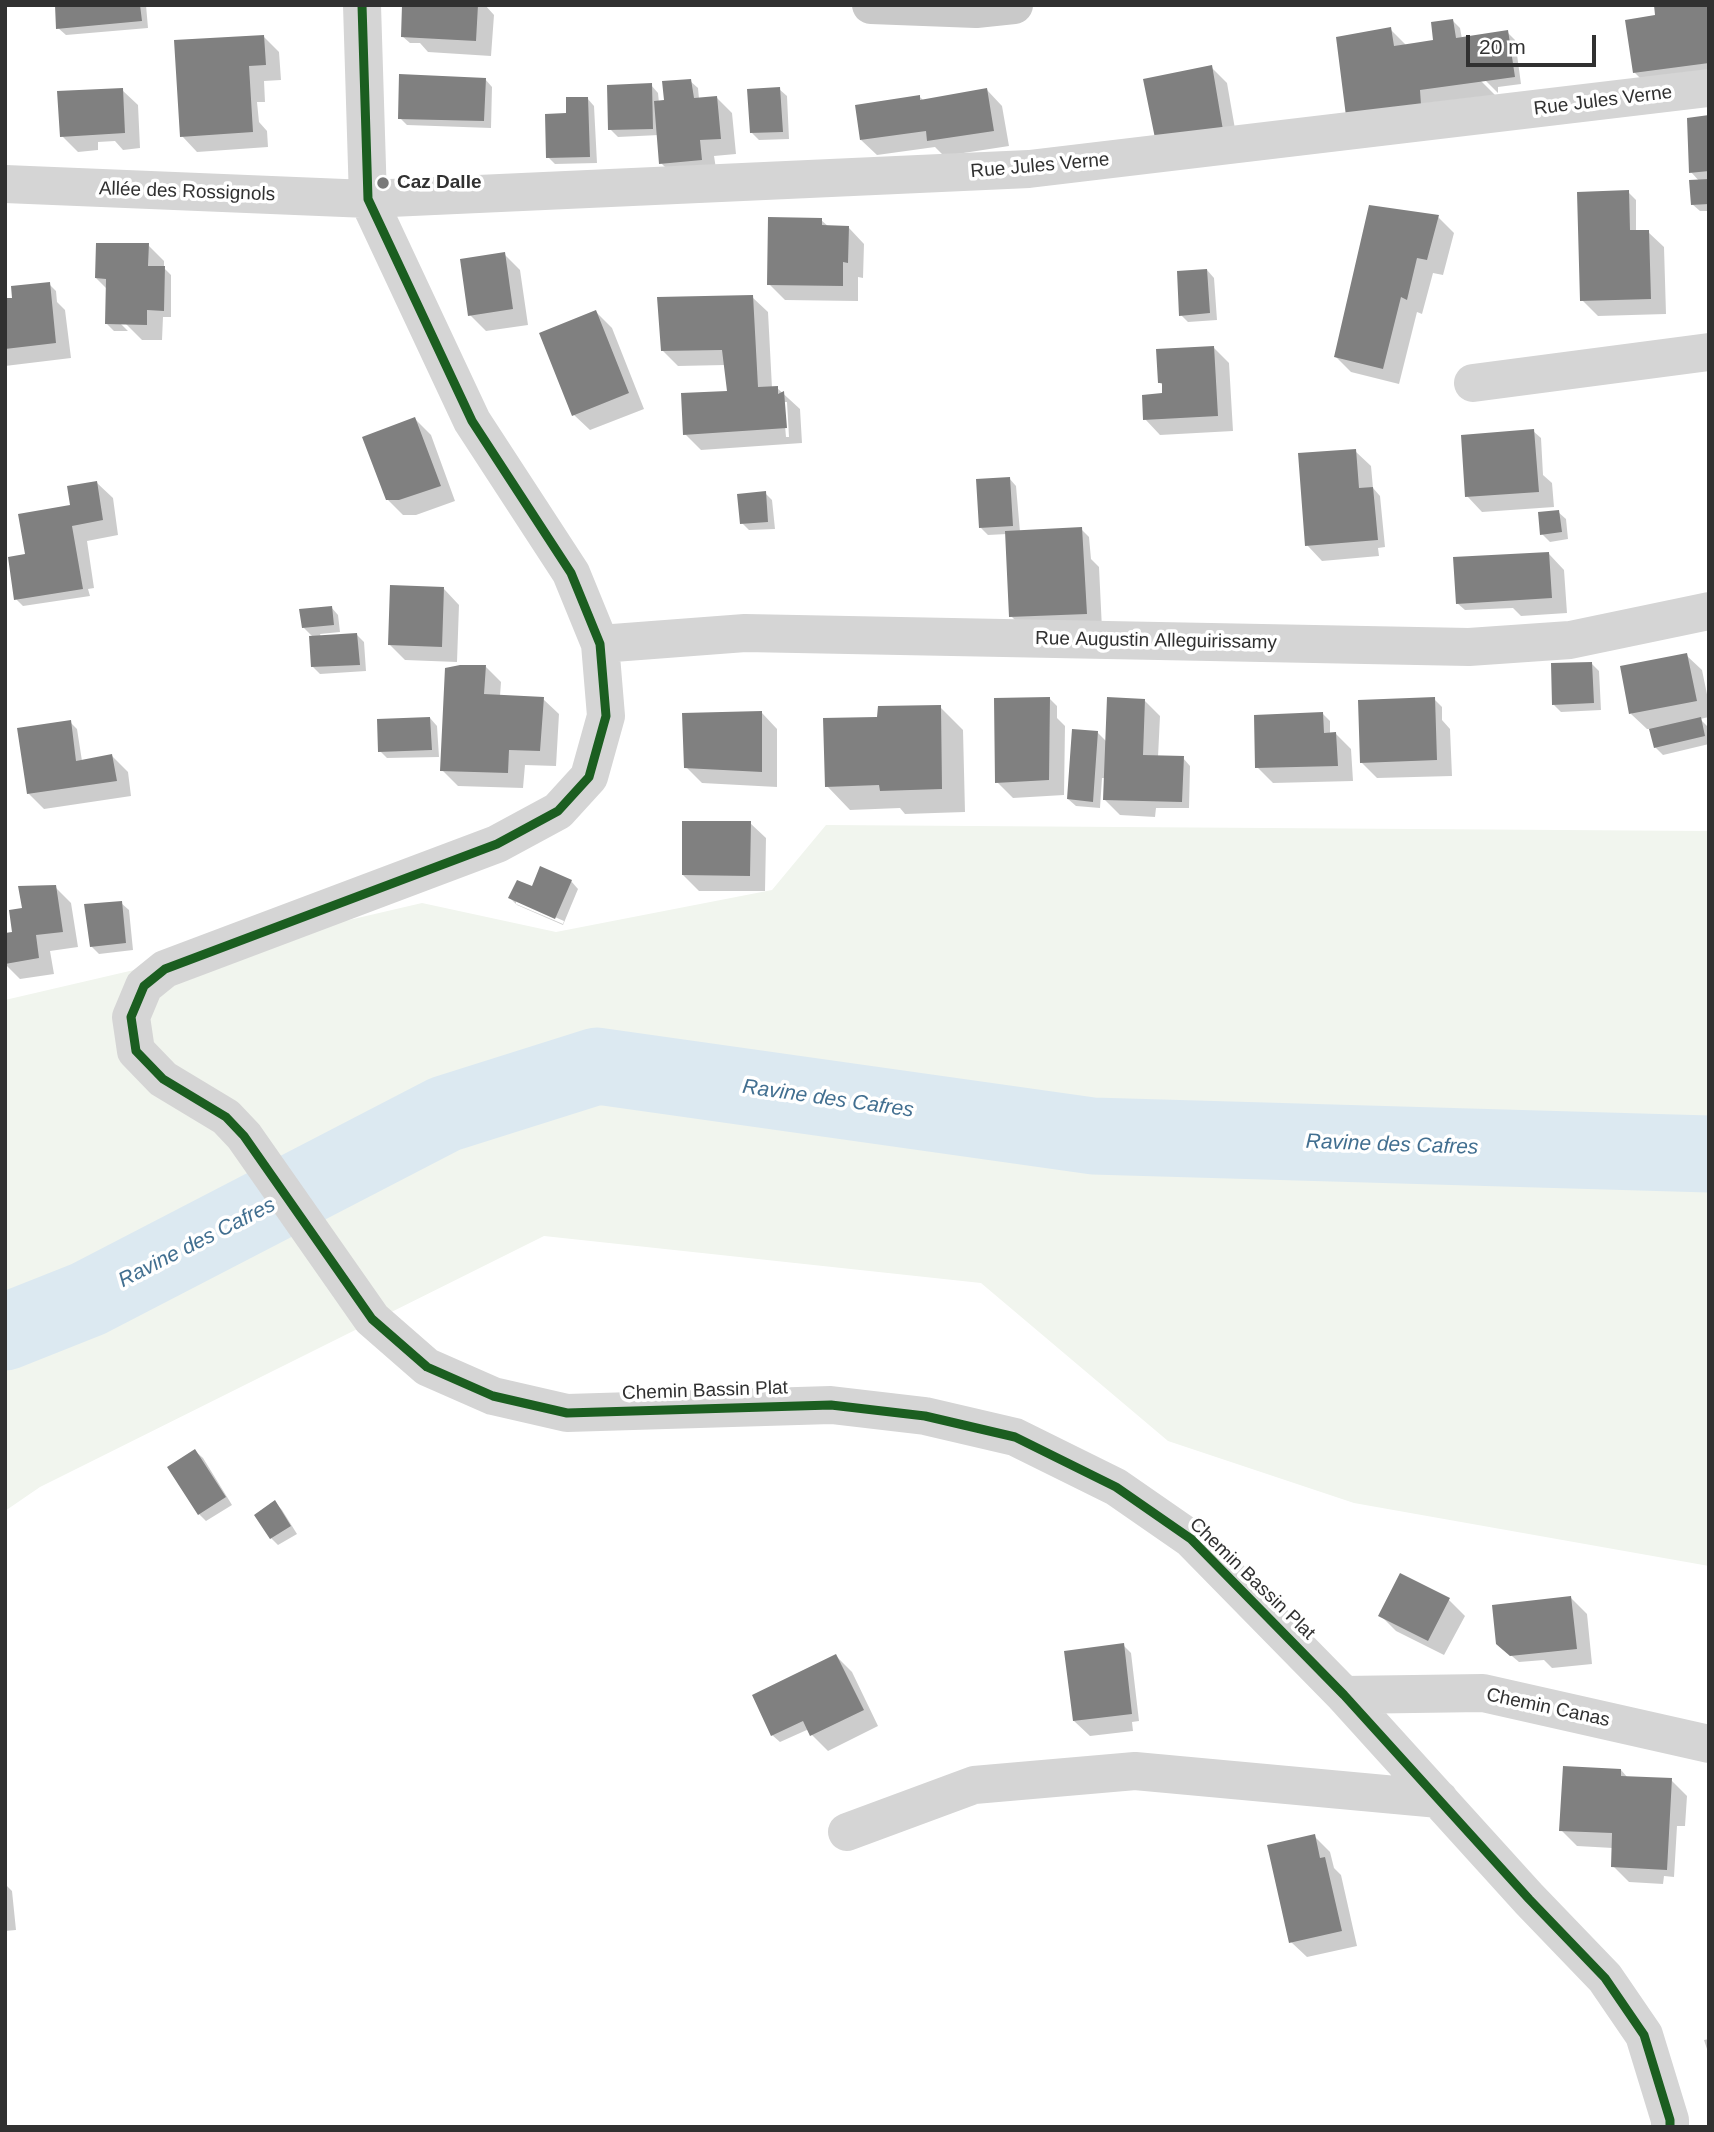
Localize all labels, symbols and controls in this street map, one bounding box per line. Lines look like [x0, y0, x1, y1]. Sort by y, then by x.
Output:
scale bar [1469, 21, 1598, 65]
text: 20 m [1479, 35, 1526, 58]
street label: Rue Jules Verne [1532, 81, 1674, 121]
street label: Rue Jules Verne [970, 149, 1110, 183]
place label: Caz Dalle [397, 172, 481, 194]
marker: Caz Dalle [375, 175, 391, 191]
street label: Allée des Rossignols [98, 178, 276, 206]
street label: Rue Augustin Alleguirissamy [1035, 627, 1277, 655]
water label: Ravine des Cafres [741, 1075, 915, 1123]
water label: Ravine des Cafres [1305, 1129, 1479, 1161]
water label: Ravine des Cafres [114, 1193, 280, 1293]
street label: Chemin Bassin Plat [622, 1377, 788, 1405]
street label: Chemin Bassin Plat [1184, 1513, 1320, 1645]
street label: Chemin Canas [1484, 1684, 1612, 1732]

